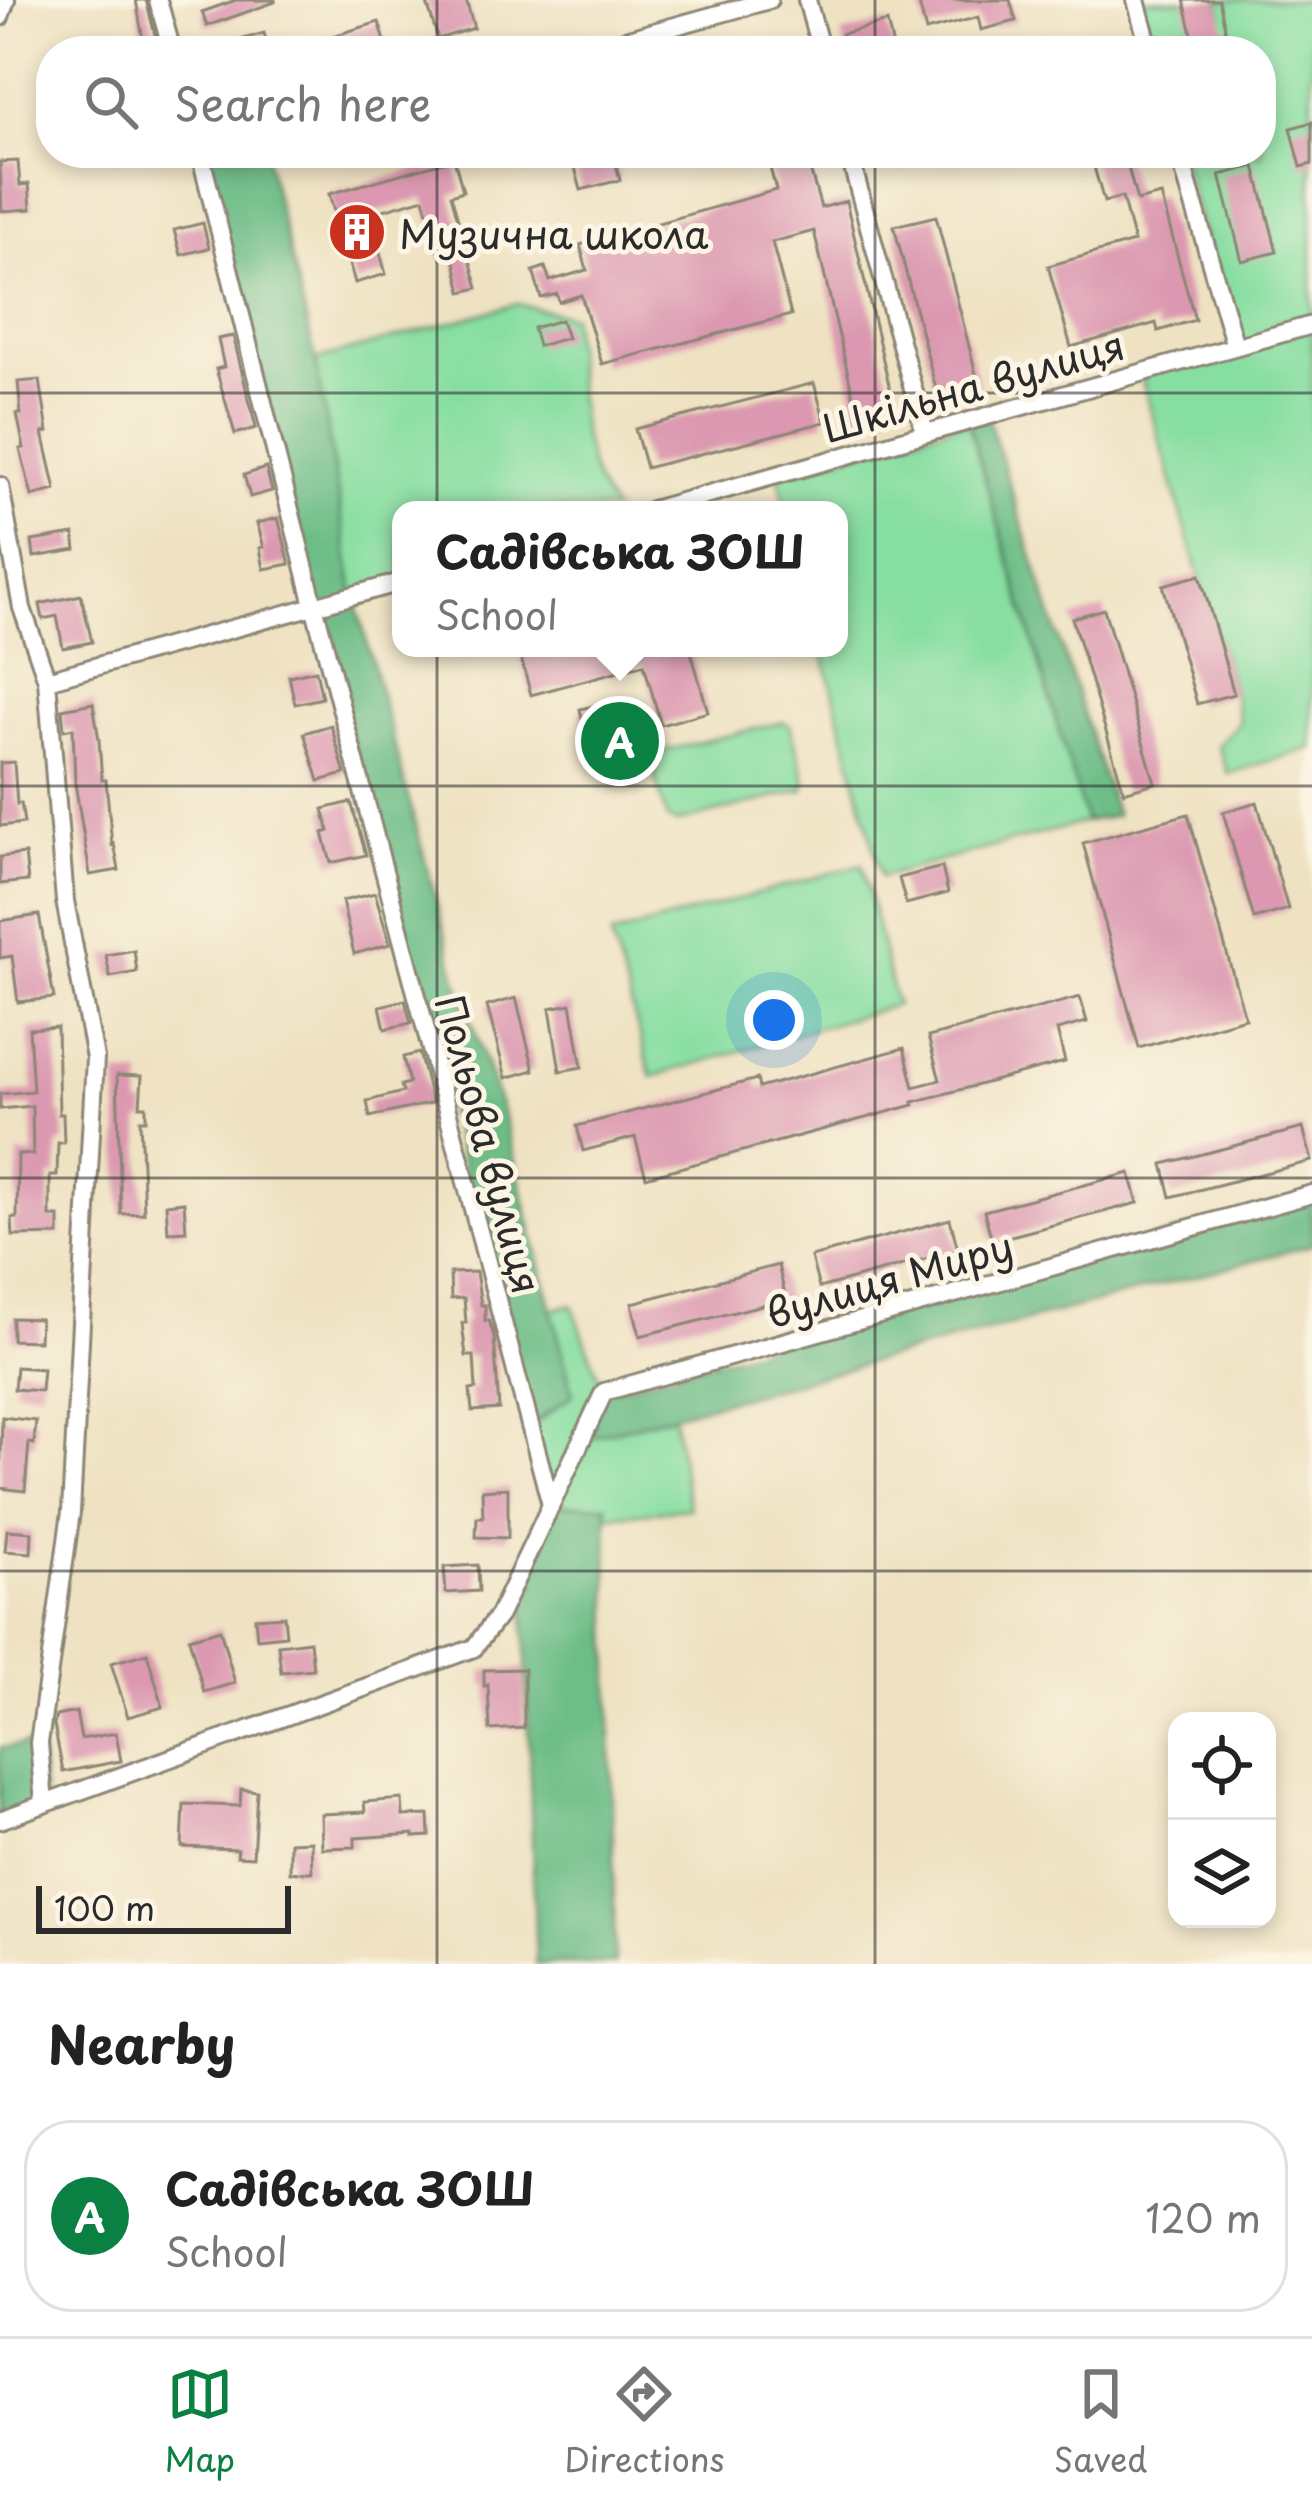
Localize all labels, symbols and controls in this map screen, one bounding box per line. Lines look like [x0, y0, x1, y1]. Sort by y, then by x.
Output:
search box [36, 36, 1276, 168]
text: Search here [174, 68, 431, 136]
icon: search [78, 69, 144, 135]
building icon: Музична школа [326, 201, 388, 263]
place label: Музична школа [399, 203, 709, 262]
street label: Шкільна вулиця [815, 314, 1131, 456]
popup [392, 501, 848, 657]
text: Садівська ЗОШ [435, 516, 805, 584]
text: School [435, 584, 558, 643]
pin: A [581, 696, 659, 786]
street label: Польова вулиця [422, 988, 558, 1300]
your location [744, 990, 804, 1050]
street label: вулиця Миру [759, 1215, 1019, 1341]
map controls [1168, 1712, 1276, 1928]
button: locate [1168, 1712, 1276, 1820]
button: layers [1168, 1820, 1276, 1928]
scale bar [36, 1880, 291, 1933]
text: 100 m [54, 1882, 155, 1932]
text: Nearby [48, 2004, 235, 2081]
text: Садівська ЗОШ [165, 2153, 534, 2221]
text: A [75, 2187, 105, 2246]
text: 120 m [1145, 2187, 1261, 2246]
text: School [165, 2221, 288, 2280]
tab: Map [165, 2361, 235, 2483]
tab: Directions [564, 2361, 725, 2483]
tab: Saved [1054, 2361, 1147, 2483]

